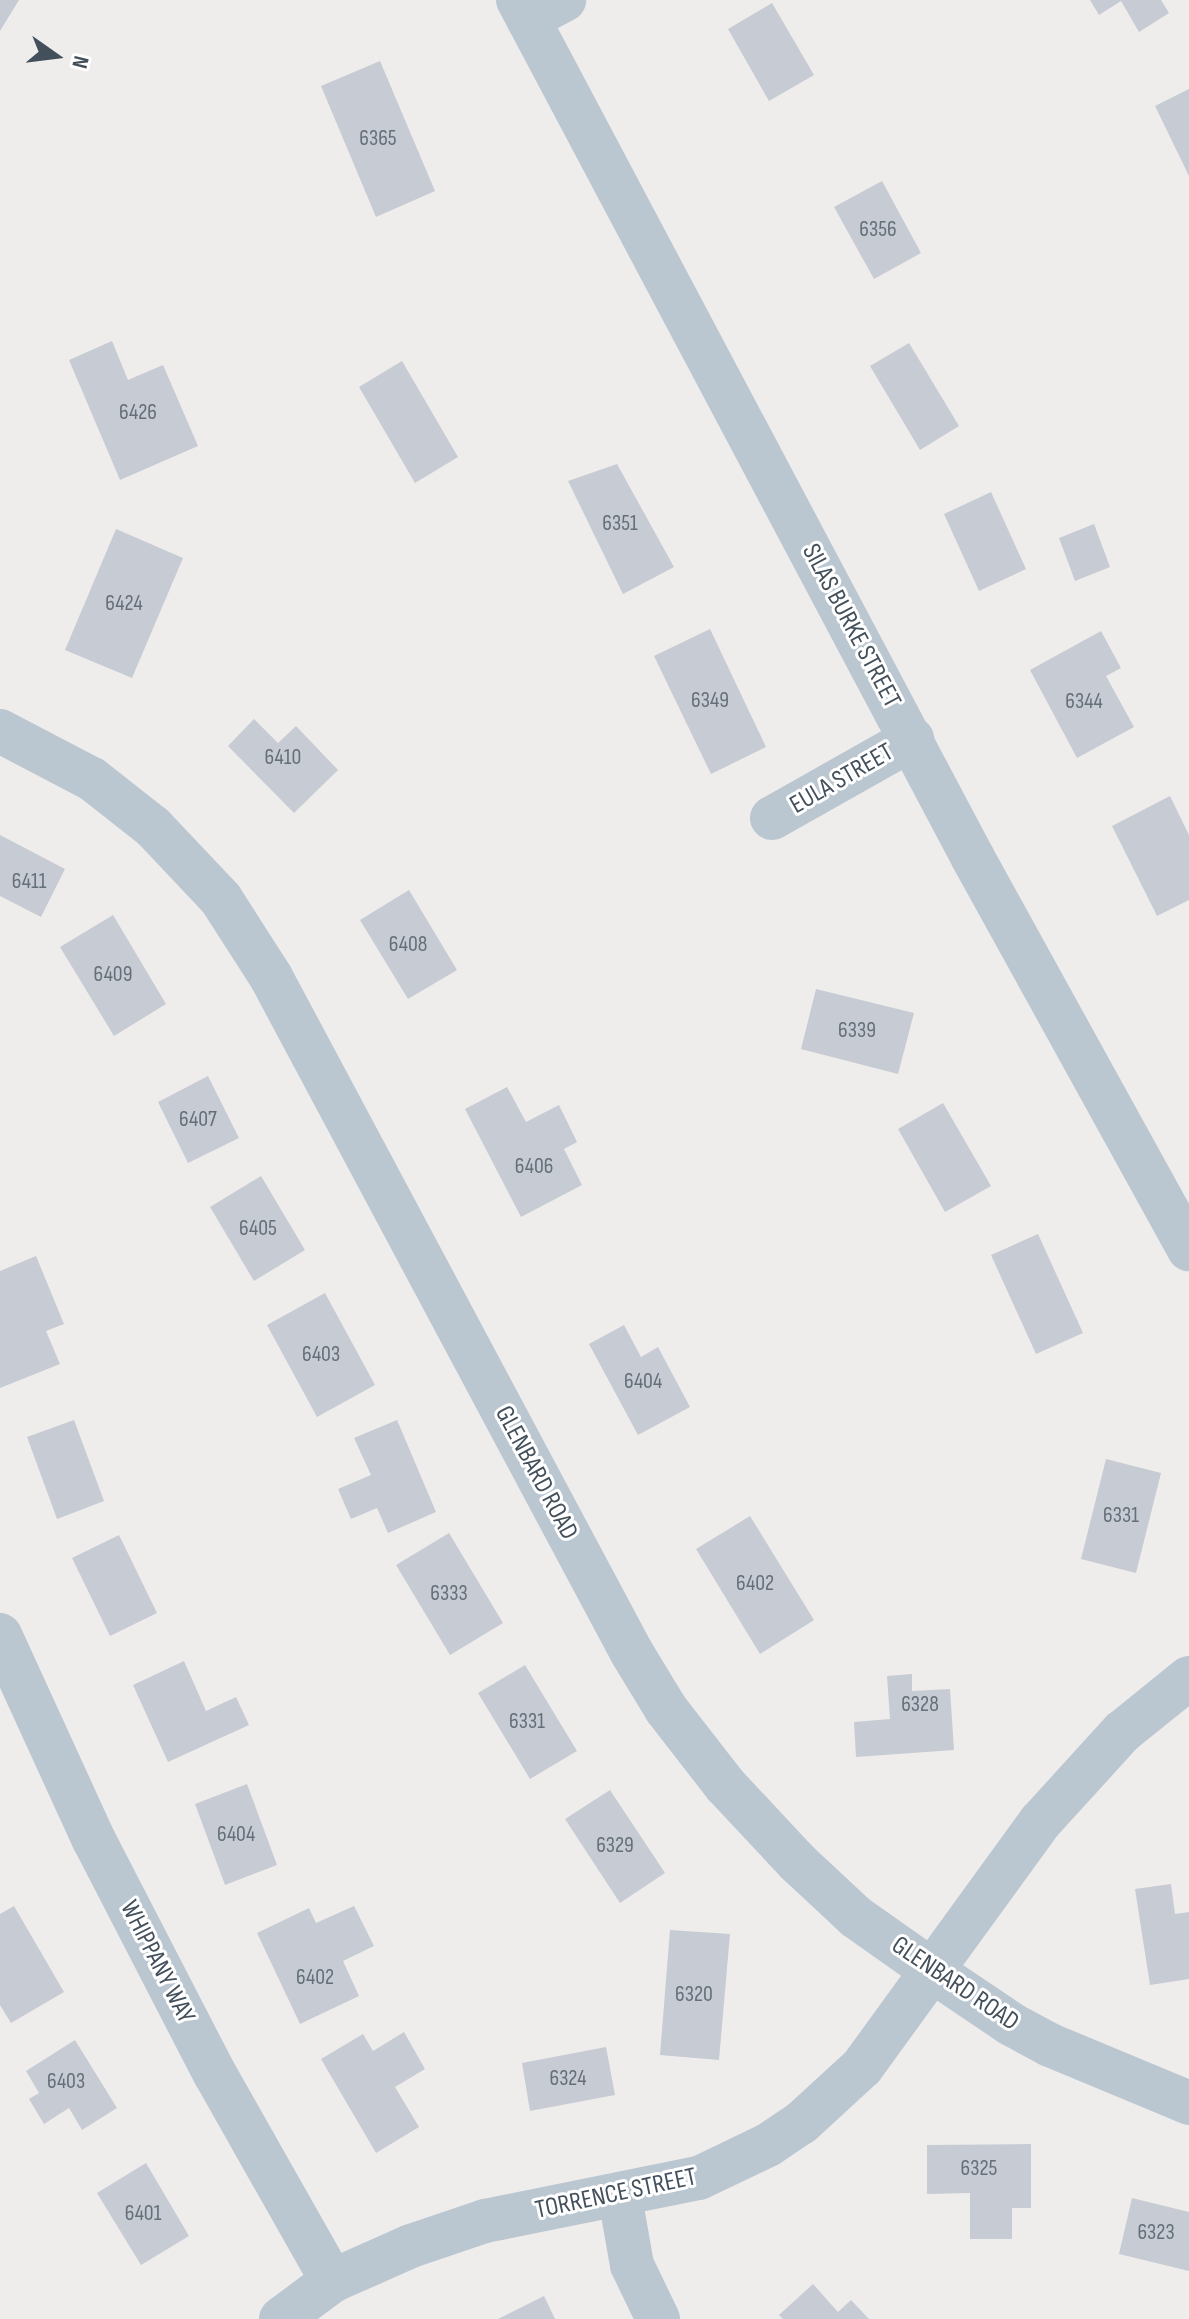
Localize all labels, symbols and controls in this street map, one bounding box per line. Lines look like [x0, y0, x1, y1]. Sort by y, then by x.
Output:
north arrow [16, 16, 96, 96]
text: N [65, 53, 94, 71]
house number: 6365 [359, 126, 397, 152]
house number: 6356 [859, 217, 897, 243]
house number: 6426 [119, 400, 157, 426]
house number: 6351 [602, 511, 638, 537]
street label: SILAS BURKE STREET [795, 539, 907, 713]
house number: 6424 [105, 591, 143, 617]
house number: 6349 [691, 688, 729, 714]
house number: 6344 [1065, 689, 1103, 715]
street label: EULA STREET [785, 737, 899, 821]
house number: 6410 [265, 745, 301, 771]
house number: 6411 [12, 869, 46, 895]
house number: 6408 [389, 932, 427, 958]
house number: 6409 [94, 962, 132, 988]
house number: 6339 [838, 1018, 876, 1044]
house number: 6407 [179, 1107, 217, 1133]
house number: 6406 [515, 1154, 553, 1180]
house number: 6405 [239, 1216, 277, 1242]
house number: 6403 [302, 1342, 340, 1368]
house number: 6404 [624, 1369, 662, 1395]
street label: GLENBARD ROAD [488, 1401, 584, 1545]
house number: 6331 [1103, 1503, 1139, 1529]
house number: 6402 [736, 1571, 774, 1597]
house number: 6333 [430, 1581, 468, 1607]
house number: 6328 [901, 1692, 939, 1718]
house number: 6331 [509, 1709, 545, 1735]
house number: 6404 [217, 1822, 255, 1848]
house number: 6329 [596, 1833, 634, 1859]
street label: WHIPPANY WAY [113, 1896, 201, 2028]
street label: GLENBARD ROAD [885, 1930, 1025, 2038]
house number: 6402 [296, 1965, 334, 1991]
house number: 6320 [675, 1982, 713, 2008]
house number: 6324 [549, 2066, 587, 2092]
house number: 6403 [47, 2069, 85, 2095]
house number: 6325 [961, 2156, 997, 2182]
street label: TORRENCE STREET [533, 2162, 699, 2226]
house number: 6401 [125, 2201, 161, 2227]
house number: 6323 [1137, 2220, 1175, 2246]

